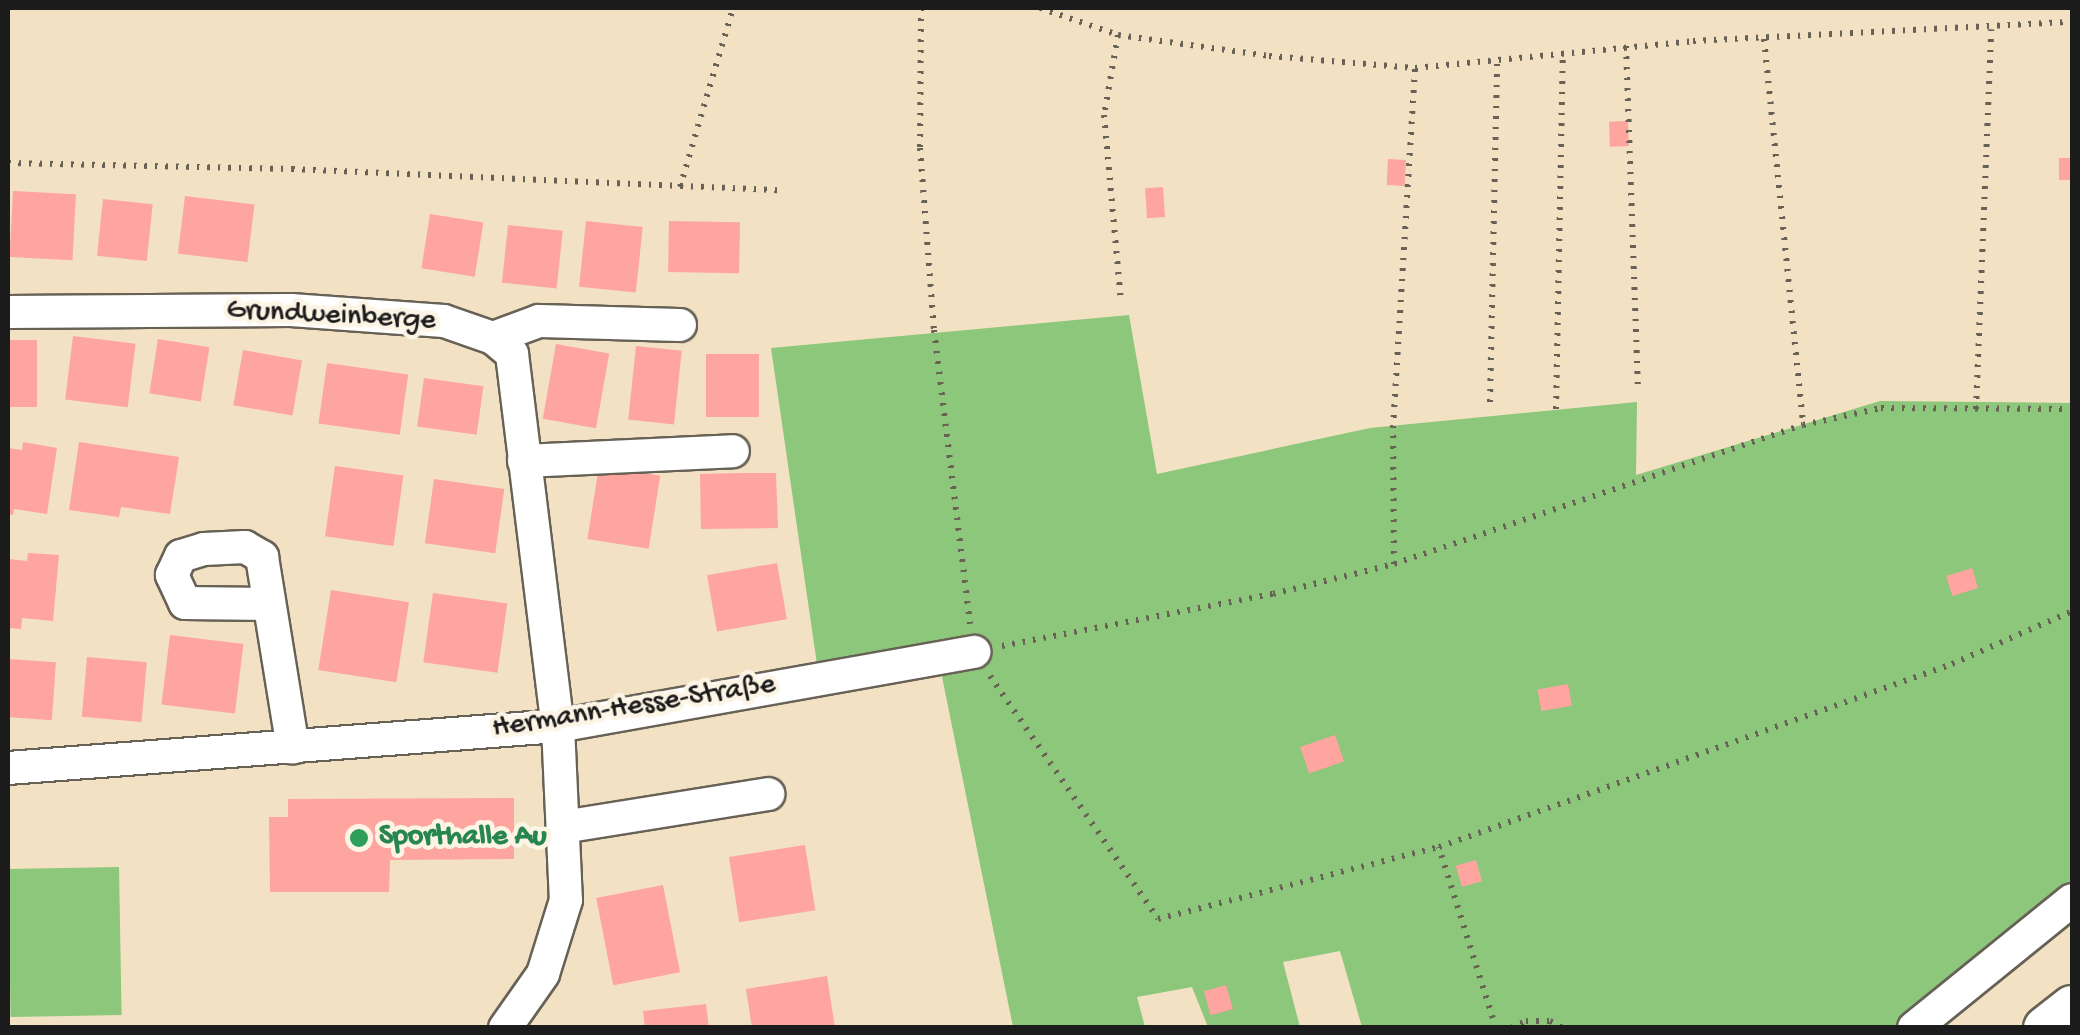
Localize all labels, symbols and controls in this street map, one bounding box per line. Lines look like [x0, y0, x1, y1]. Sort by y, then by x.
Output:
street label: Grundweinberge [225, 294, 437, 340]
street label: Hermann-Hesse-Straße [490, 668, 778, 748]
place label: Sporthalle Au [379, 820, 546, 856]
marker: Sporthalle Au [348, 827, 370, 849]

